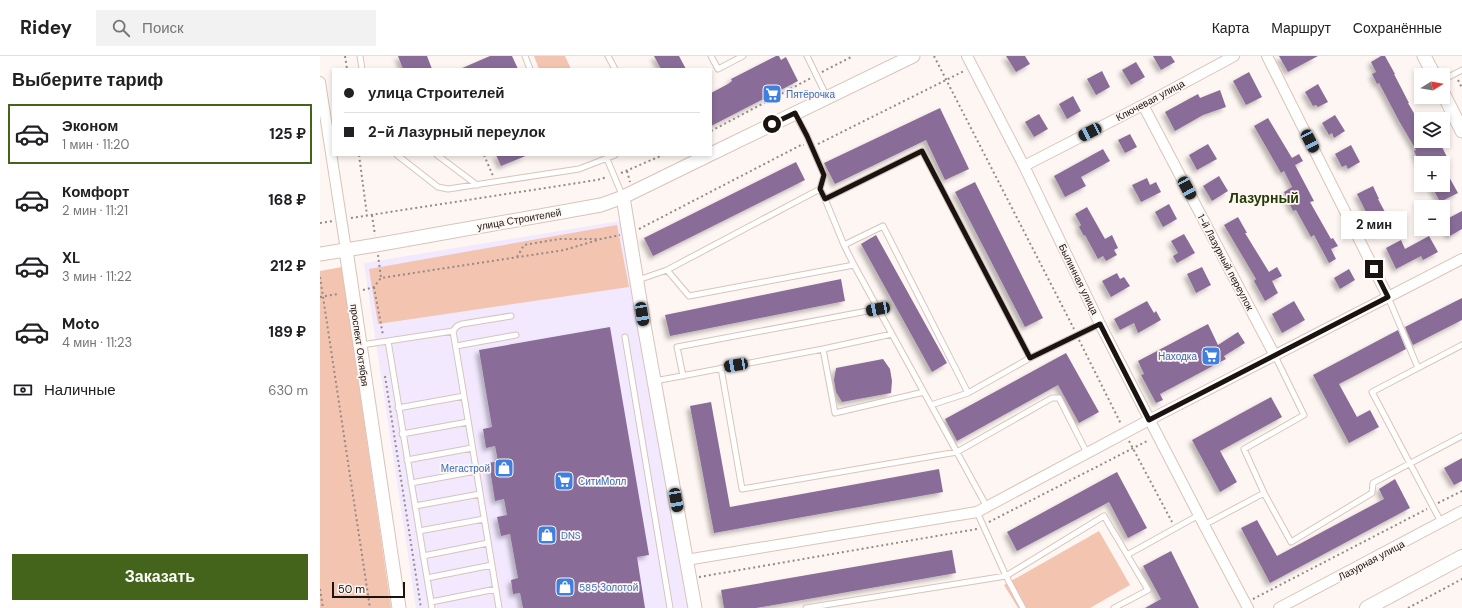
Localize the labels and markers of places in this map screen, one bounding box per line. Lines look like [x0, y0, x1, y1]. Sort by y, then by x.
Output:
supermarket icon: Пятёрочка [761, 83, 783, 105]
place label: Пятёрочка [786, 88, 835, 101]
supermarket icon: Находка [1200, 345, 1222, 367]
place label: Находка [1158, 350, 1197, 363]
shop icon: Мегастрой [493, 457, 515, 479]
place label: Мегастрой [441, 462, 490, 475]
supermarket icon: СитиМолл [553, 470, 575, 492]
place label: СитиМолл [578, 475, 627, 488]
shop icon: DNS [536, 524, 558, 546]
place label: DNS [561, 529, 581, 542]
shop icon: 585 Золотой [554, 576, 576, 598]
place label: 585 Золотой [579, 581, 638, 594]

